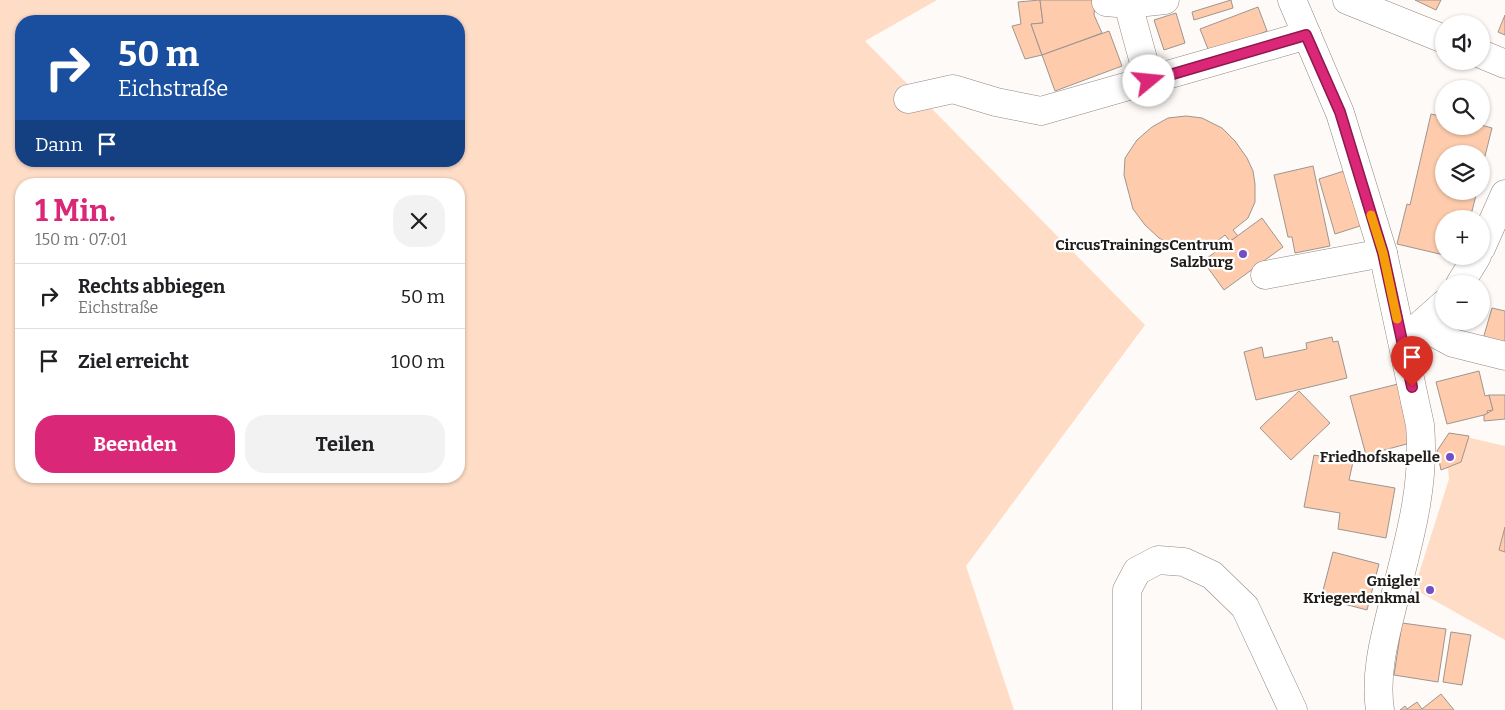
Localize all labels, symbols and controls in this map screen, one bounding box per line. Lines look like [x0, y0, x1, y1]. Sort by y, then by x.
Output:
map controls [1435, 15, 1490, 330]
button: sound [1435, 15, 1490, 70]
text: 50 m [118, 33, 199, 75]
icon: right [35, 35, 100, 100]
position arrow [1122, 54, 1174, 106]
text: Eichstraße [118, 75, 228, 102]
button: search [1435, 80, 1490, 135]
icon: arrive [93, 130, 121, 158]
text: Dann [35, 133, 83, 156]
button: layers [1435, 145, 1490, 200]
text: 1 Min. [35, 193, 116, 229]
button: close [393, 195, 445, 247]
button: + [1435, 210, 1490, 265]
text: 150 m · 07:01 [35, 230, 127, 249]
place label: CircusTrainingsCentrum Salzburg [1055, 236, 1234, 271]
marker: CircusTrainingsCentrum Salzburg [1237, 248, 1249, 260]
text: Rechts abbiegen [78, 275, 225, 298]
button: − [1435, 275, 1490, 330]
icon: right [35, 282, 63, 310]
text: 50 m [401, 285, 445, 308]
text: Eichstraße [78, 298, 158, 317]
pin [1391, 336, 1433, 387]
icon: arrive [1398, 343, 1426, 371]
icon: arrive [35, 347, 63, 375]
text: Ziel erreicht [78, 350, 189, 373]
text: 100 m [391, 350, 445, 373]
button: Beenden [35, 415, 235, 473]
button: Teilen [245, 415, 445, 473]
place label: Friedhofskapelle [1320, 448, 1440, 466]
marker: Friedhofskapelle [1444, 451, 1456, 463]
place label: Gnigler Kriegerdenkmal [1303, 572, 1420, 607]
marker: Gnigler Kriegerdenkmal [1424, 584, 1436, 596]

